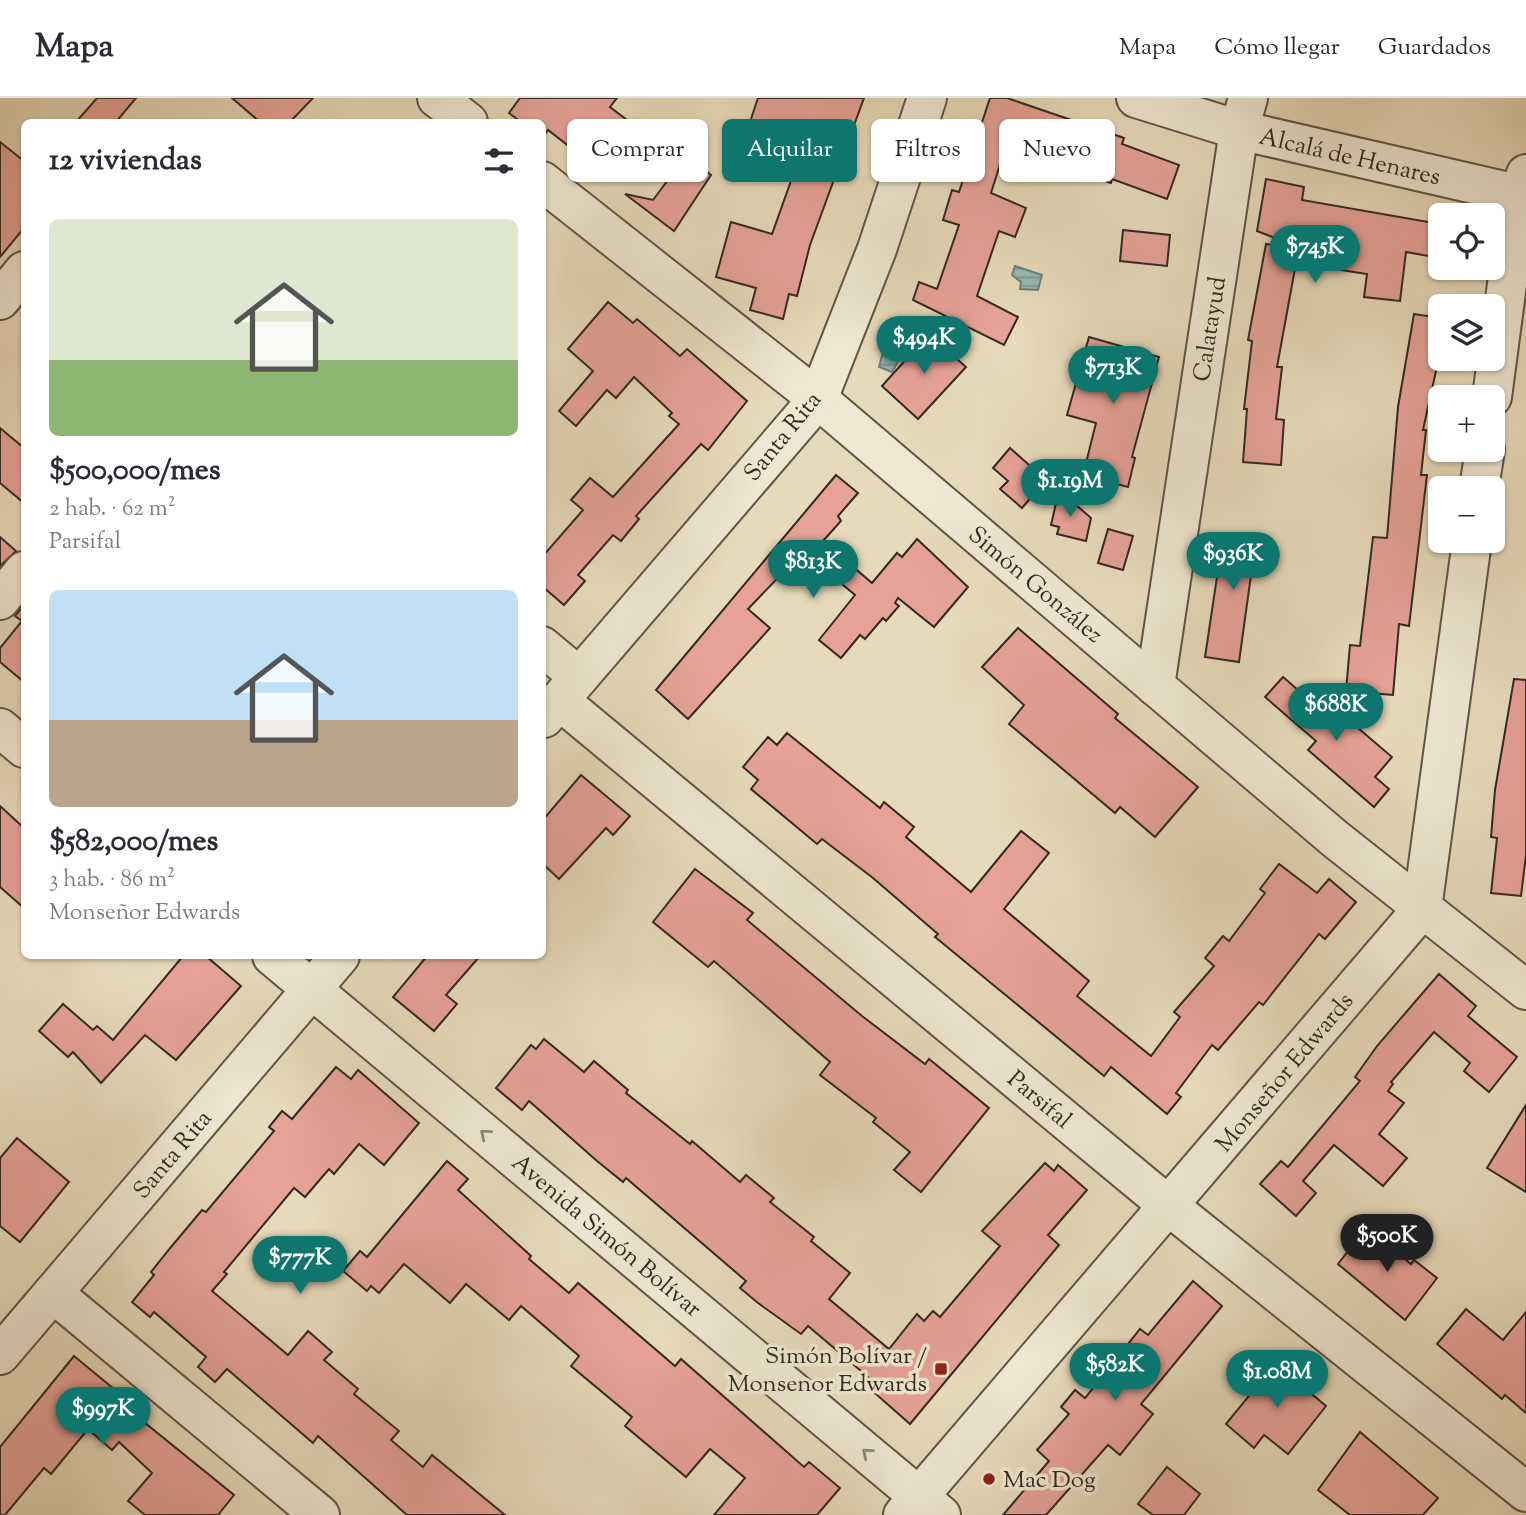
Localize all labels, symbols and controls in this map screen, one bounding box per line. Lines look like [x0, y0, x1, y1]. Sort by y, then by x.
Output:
text: Mapa [35, 24, 114, 72]
text: Mapa [1119, 31, 1176, 65]
text: Cómo llegar [1214, 31, 1340, 65]
text: Guardados [1378, 31, 1491, 65]
chip: Comprar [567, 119, 708, 182]
chip: Alquilar [722, 119, 857, 182]
chip: Filtros [871, 119, 985, 182]
chip: Nuevo [999, 119, 1115, 182]
street label: Alcalá de Henares [1256, 121, 1444, 195]
text: 12 viviendas [49, 140, 202, 183]
icon: filters [480, 142, 518, 180]
map controls [1428, 203, 1505, 553]
button: locate [1428, 203, 1505, 280]
pin: $745K [1266, 226, 1364, 285]
text: $745K [1286, 231, 1344, 264]
icon: home [221, 264, 347, 390]
street label: Calatayud [1186, 274, 1236, 384]
button: layers [1428, 294, 1505, 371]
pin: $494K [875, 316, 973, 376]
text: $494K [892, 322, 956, 355]
pin: $713K [1064, 346, 1162, 406]
text: $713K [1084, 352, 1142, 385]
street label: Santa Rita [737, 385, 830, 489]
button: + [1428, 385, 1505, 462]
text: $500,000/mes [49, 450, 221, 493]
pin: $1.19M [1013, 460, 1127, 519]
text: $1.19M [1037, 465, 1103, 498]
button: − [1428, 476, 1505, 553]
text: 2 hab. · 62 m² [49, 493, 176, 526]
street label: Simón González [960, 519, 1110, 652]
text: Parsifal [49, 526, 121, 559]
pin: $936K [1184, 532, 1282, 592]
text: $936K [1203, 538, 1263, 571]
pin: $813K [764, 540, 862, 600]
text: $813K [784, 546, 842, 579]
icon: home [221, 635, 347, 761]
pin: $688K [1287, 684, 1385, 743]
text: $688K [1304, 689, 1368, 722]
text: $582,000/mes [49, 821, 218, 864]
text: 3 hab. · 86 m² [49, 864, 175, 897]
text: Monseñor Edwards [49, 897, 240, 930]
street label: Monseñor Edwards [1208, 986, 1363, 1161]
street label: Parsifal [999, 1063, 1079, 1138]
street label: Santa Rita [126, 1103, 221, 1207]
one-way arrow [481, 1130, 494, 1142]
street label: Avenida Simón Bolívar [503, 1147, 708, 1326]
pin: $500K [1338, 1214, 1436, 1274]
text: $500K [1356, 1220, 1418, 1253]
pin: $777K [251, 1236, 349, 1296]
text: $777K [268, 1242, 332, 1275]
place label: Simón Bolívar / Monsenor Edwards [728, 1340, 927, 1402]
pin: $582K [1066, 1344, 1164, 1403]
text: $582K [1086, 1349, 1144, 1382]
pin: $1.08M [1220, 1350, 1334, 1410]
text: $1.08M [1242, 1356, 1312, 1389]
marker: Simón Bolívar / Monsenor Edwards [933, 1361, 949, 1377]
pin: $997K [54, 1388, 152, 1447]
text: $997K [72, 1393, 134, 1426]
one-way arrow [862, 1449, 875, 1461]
place label: Mac Dog [1003, 1464, 1096, 1498]
marker: Mac Dog [981, 1471, 997, 1487]

